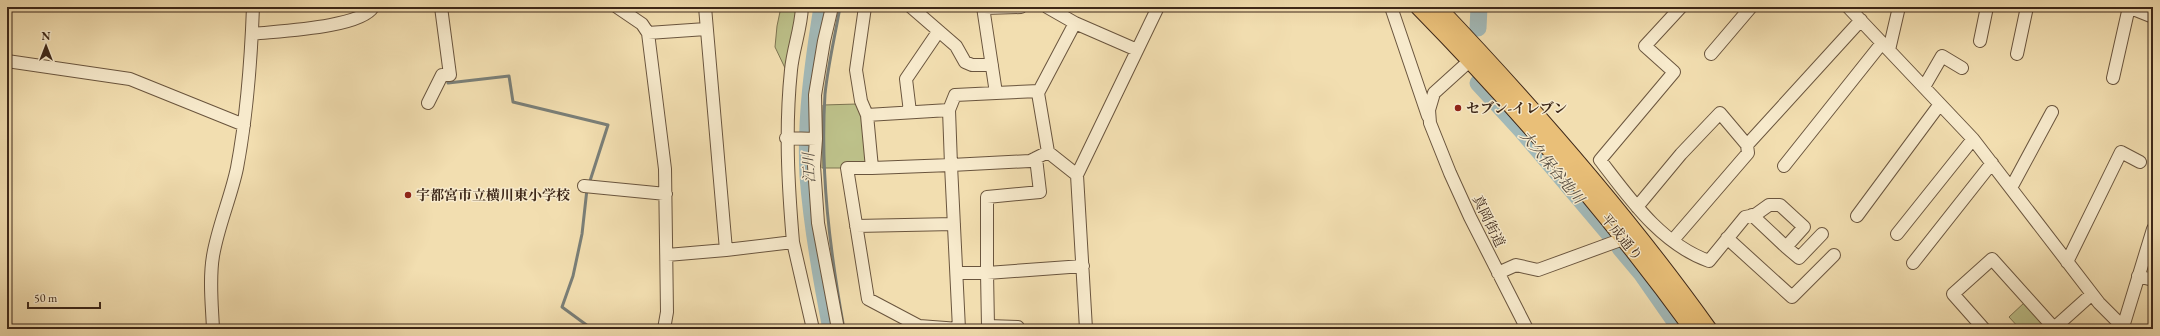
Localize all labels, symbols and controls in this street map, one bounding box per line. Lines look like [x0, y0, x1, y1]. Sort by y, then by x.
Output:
north arrow [26, 26, 66, 66]
text: N [42, 29, 51, 43]
place label: セブン-イレブン [1466, 99, 1567, 117]
marker: セブン-イレブン [1453, 103, 1463, 113]
water label: 大久保谷地川 [1516, 126, 1590, 209]
water label: 江川 [798, 151, 819, 183]
place label: 宇都宮市立横川東小学校 [416, 186, 570, 204]
marker: 宇都宮市立横川東小学校 [403, 190, 413, 200]
street label: 真岡街道 [1469, 192, 1509, 250]
street label: 平成通り [1597, 210, 1647, 264]
scale bar [28, 284, 100, 310]
text: 50 m [34, 290, 58, 306]

